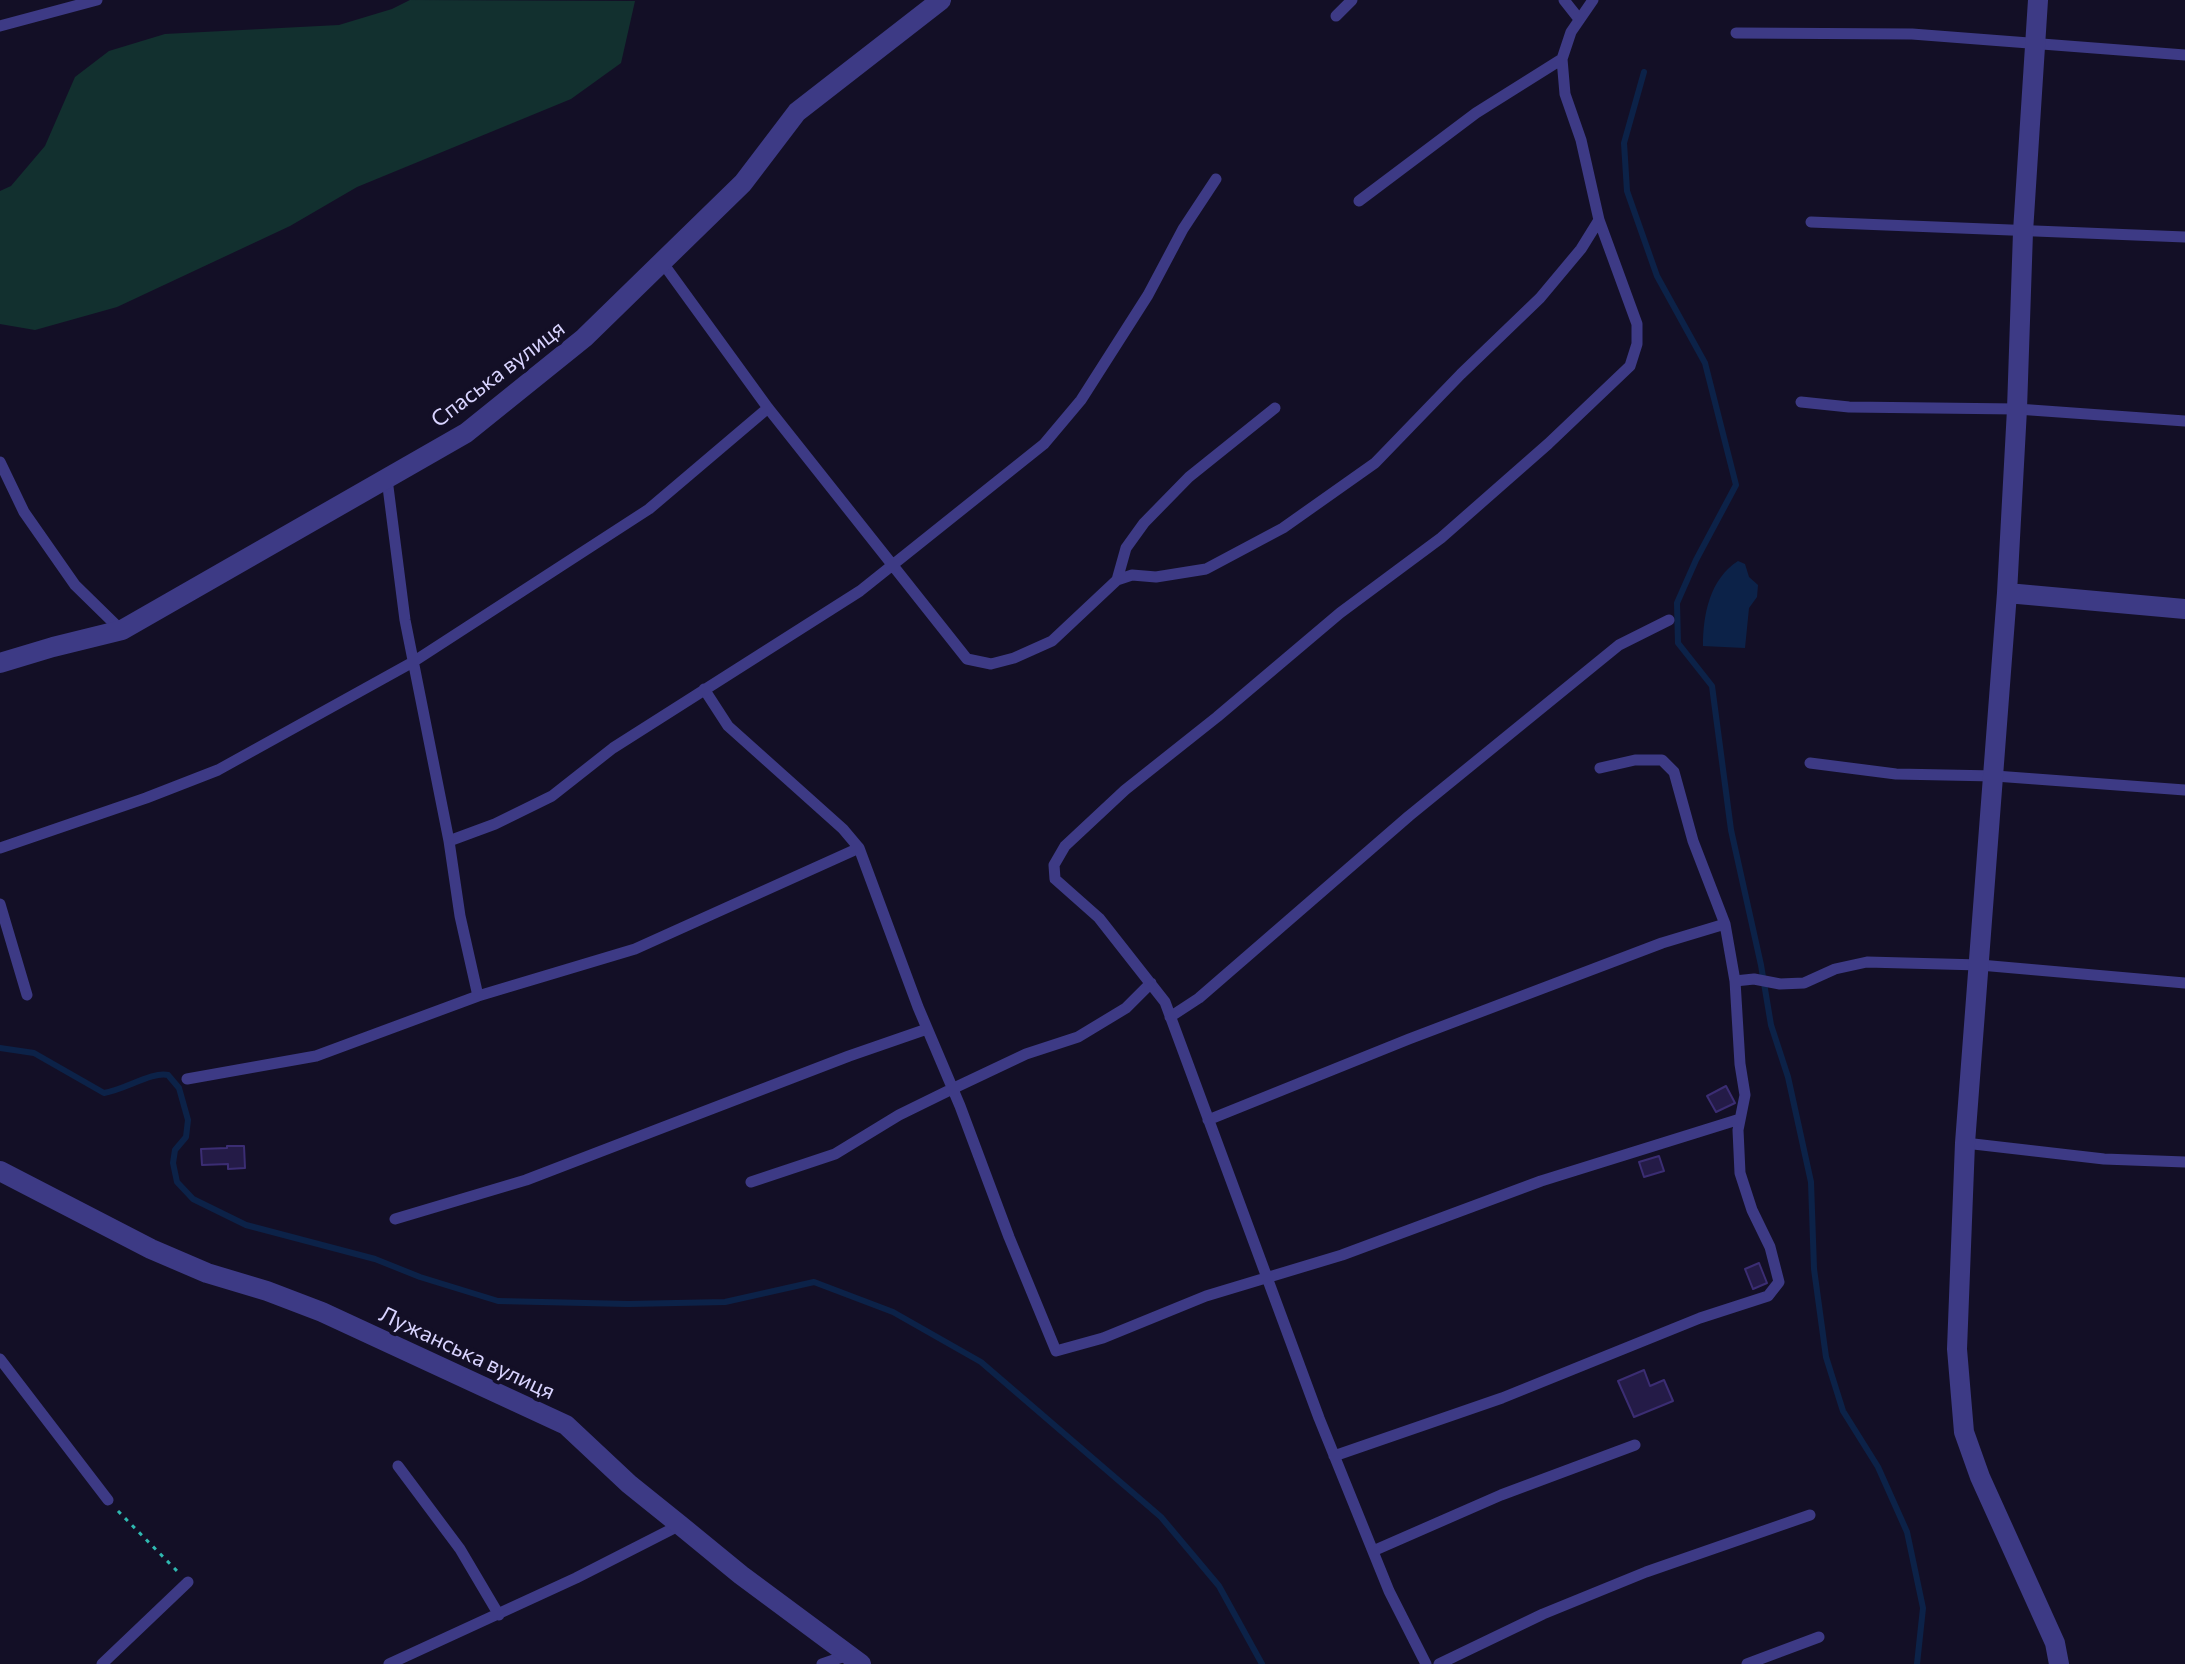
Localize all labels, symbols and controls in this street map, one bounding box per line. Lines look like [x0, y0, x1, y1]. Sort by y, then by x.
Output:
street label: Спаська вулиця [426, 315, 570, 433]
street label: Лужанська вулиця [375, 1301, 559, 1405]

